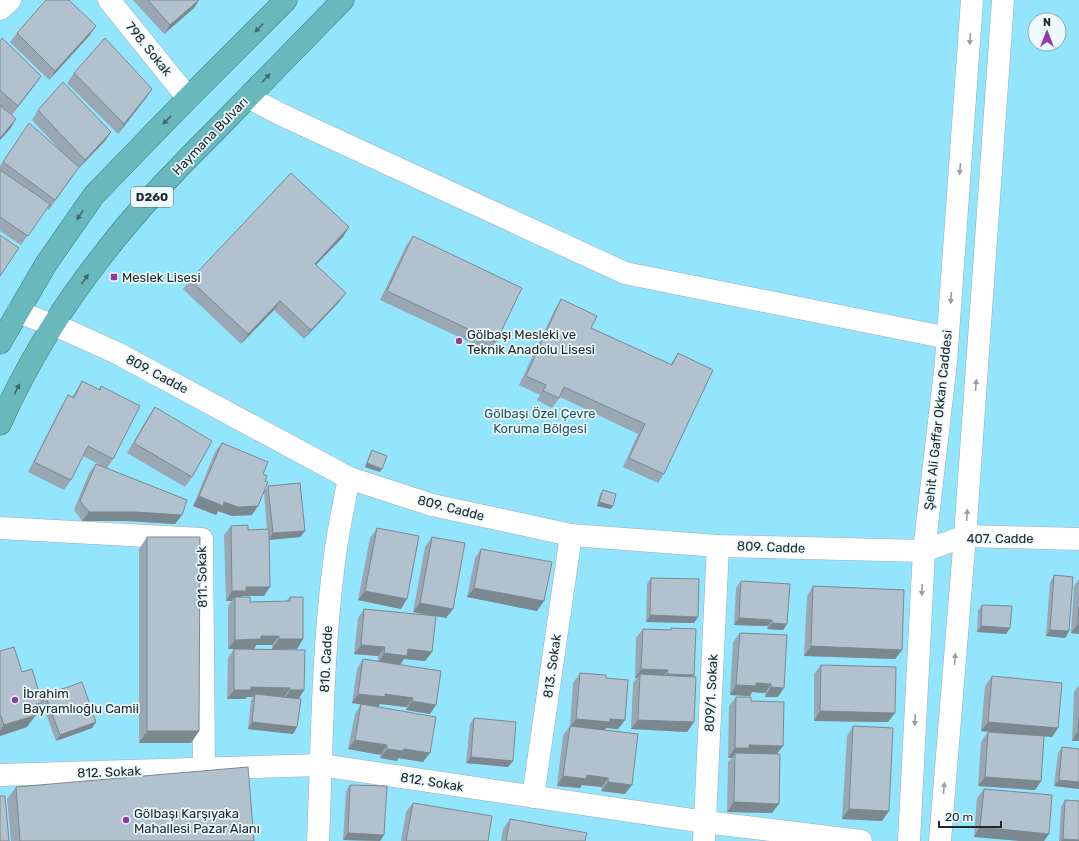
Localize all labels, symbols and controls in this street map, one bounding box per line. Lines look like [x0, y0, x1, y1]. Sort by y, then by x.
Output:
north arrow [1027, 12, 1067, 52]
text: N [1043, 16, 1051, 29]
street label: 798. Sokak [123, 19, 175, 79]
one-way arrow [254, 23, 264, 33]
one-way arrow [966, 33, 973, 45]
one-way arrow [261, 73, 271, 83]
street label: Haymana Bulvarı [169, 94, 251, 178]
one-way arrow [162, 115, 172, 125]
one-way arrow [957, 163, 964, 175]
road number: D260 [131, 187, 173, 207]
one-way arrow [76, 210, 84, 221]
place label: Meslek Lisesi [122, 270, 201, 285]
marker: Meslek Lisesi [109, 272, 119, 282]
one-way arrow [81, 273, 89, 284]
one-way arrow [947, 292, 954, 304]
place label: Gölbaşı Mesleki ve Teknik Anadolu Lisesi [467, 327, 595, 357]
street label: Şehit Ali Gaffar Okkan Caddesi [921, 329, 955, 511]
marker: Gölbaşı Mesleki ve Teknik Anadolu Lisesi [454, 336, 464, 346]
street label: 809. Cadde [123, 351, 191, 397]
one-way arrow [973, 379, 980, 391]
one-way arrow [14, 383, 20, 395]
park label: Gölbaşı Özel Çevre Koruma Bölgesi [484, 406, 596, 437]
street label: 809. Cadde [416, 492, 486, 524]
one-way arrow [963, 509, 970, 521]
street label: 407. Cadde [966, 531, 1034, 546]
street label: 809. Cadde [737, 538, 805, 556]
street label: 811. Sokak [194, 546, 210, 608]
one-way arrow [918, 584, 925, 596]
street label: 810. Cadde [317, 625, 335, 693]
street label: 813. Sokak [540, 633, 564, 699]
street label: 809/1. Sokak [701, 653, 721, 732]
one-way arrow [952, 653, 959, 665]
place label: İbrahim Bayramlıoğlu Camii [23, 686, 139, 717]
marker: İbrahim Bayramlıoğlu Camii [10, 695, 20, 705]
one-way arrow [912, 714, 918, 727]
street label: 812. Sokak [77, 763, 141, 781]
street label: 812. Sokak [399, 770, 465, 794]
one-way arrow [941, 782, 948, 794]
scale bar [939, 803, 1001, 829]
place label: Gölbaşı Karşıyaka Mahallesi Pazar Alanı [134, 806, 260, 836]
text: 20 m [945, 810, 973, 824]
marker: Gölbaşı Karşıyaka Mahallesi Pazar Alanı [121, 815, 131, 825]

